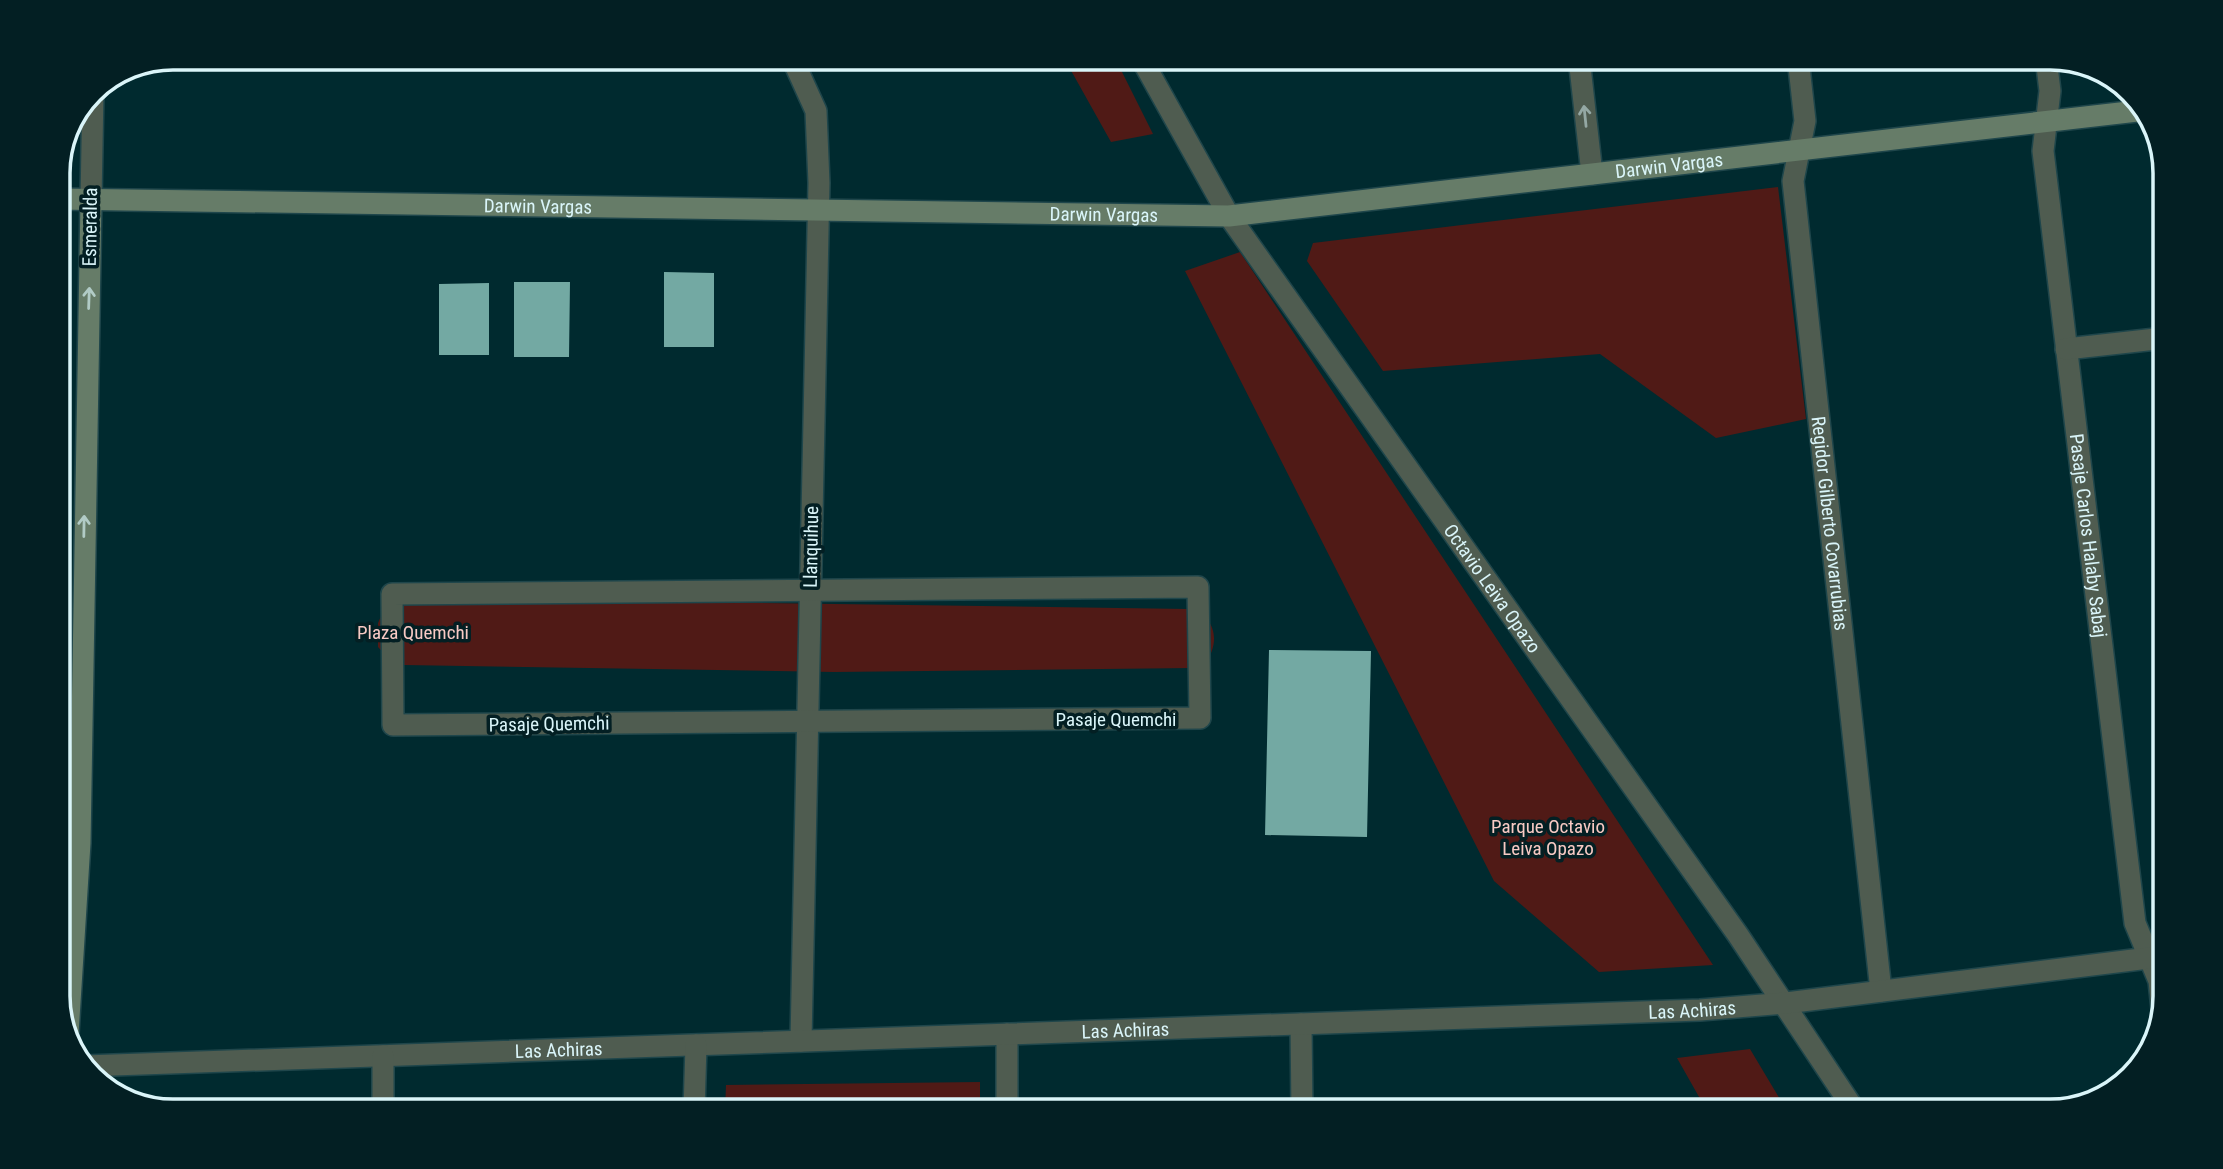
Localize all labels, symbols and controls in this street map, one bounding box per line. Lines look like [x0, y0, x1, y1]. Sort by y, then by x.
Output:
one-way arrow [1579, 105, 1592, 128]
street label: Darwin Vargas [1614, 147, 1724, 183]
street label: Esmeralda [78, 187, 102, 267]
street label: Darwin Vargas [484, 194, 592, 218]
street label: Darwin Vargas [1050, 202, 1158, 226]
one-way arrow [82, 287, 95, 310]
street label: Regidor Gilberto Covarrubias [1807, 415, 1853, 632]
street label: Pasaje Carlos Halaby Sabaj [2065, 432, 2112, 639]
street label: Llanquihue [799, 506, 823, 588]
one-way arrow [77, 514, 91, 537]
street label: Octavio Leiva Opazo [1439, 519, 1546, 657]
park label: Plaza Quemchi [357, 621, 469, 644]
street label: Pasaje Quemchi [1056, 708, 1176, 731]
street label: Pasaje Quemchi [488, 711, 610, 737]
park label: Parque Octavio Leiva Opazo [1491, 815, 1605, 860]
street label: Las Achiras [1648, 996, 1737, 1023]
street label: Las Achiras [1081, 1017, 1170, 1043]
street label: Las Achiras [514, 1037, 603, 1063]

